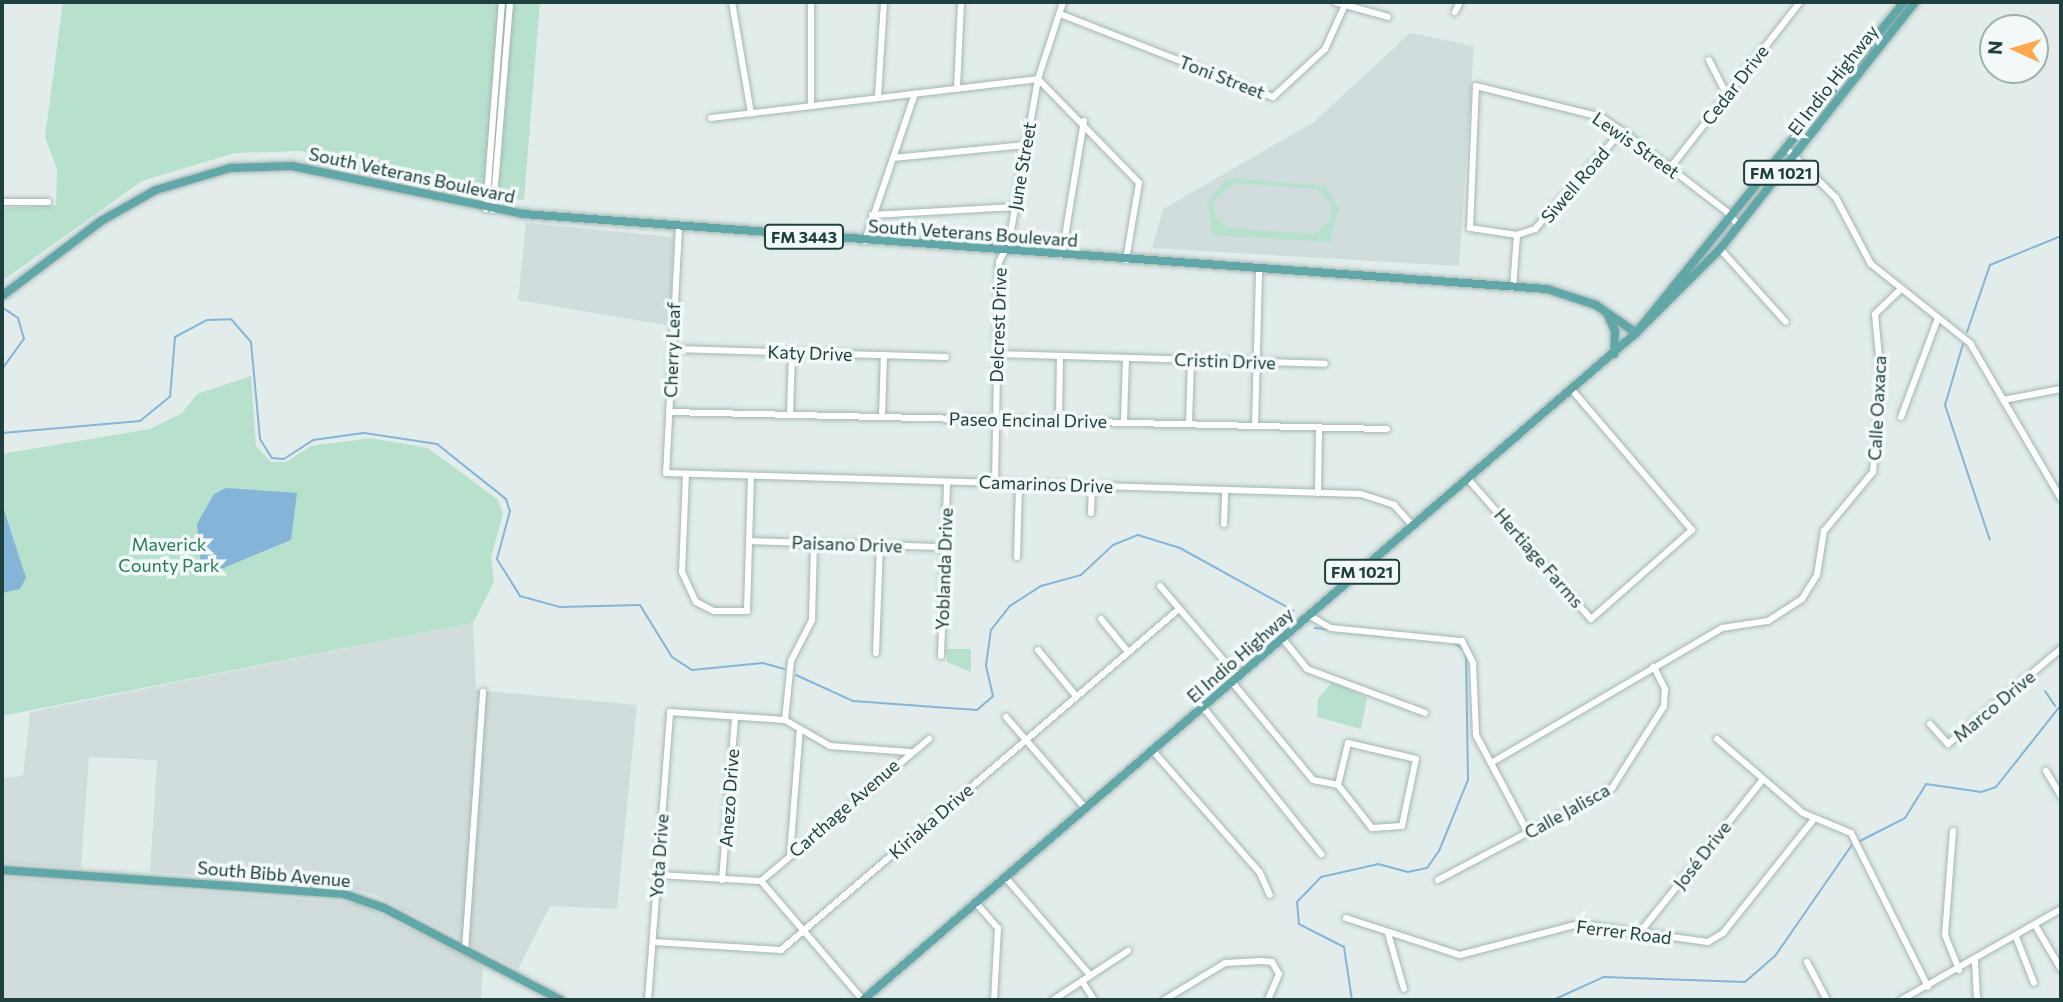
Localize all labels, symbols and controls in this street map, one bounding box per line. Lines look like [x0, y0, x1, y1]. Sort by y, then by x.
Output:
north arrow [1979, 14, 2049, 84]
street label: El Indio Highway [1783, 21, 1883, 139]
text: N [1983, 40, 2007, 56]
street label: Cedar Drive [1697, 41, 1773, 129]
street label: Toni Street [1176, 51, 1268, 103]
street label: Lewis Street [1588, 107, 1684, 183]
street label: June Street [1004, 120, 1040, 212]
street label: South Veterans Boulevard [307, 143, 517, 207]
street label: Siwell Road [1536, 143, 1614, 227]
road number: FM 1021 [1742, 160, 1820, 186]
street label: South Veterans Boulevard [867, 215, 1079, 251]
road number: FM 3443 [764, 224, 844, 249]
street label: Delcrest Drive [985, 267, 1011, 383]
street label: Cherry Leaf [660, 302, 684, 398]
street label: Katy Drive [767, 341, 853, 365]
street label: Cristin Drive [1174, 348, 1276, 374]
street label: Calle Oaxaca [1863, 355, 1891, 461]
street label: Paseo Encinal Drive [949, 408, 1107, 432]
street label: Camarinos Drive [978, 471, 1114, 497]
street label: Hertiage Farms [1490, 504, 1588, 612]
street label: Yoblanda Drive [931, 507, 957, 631]
street label: Paisano Drive [791, 531, 903, 557]
park label: Maverick County Park [118, 534, 220, 576]
road number: FM 1021 [1324, 559, 1400, 584]
street label: El Indio Highway [1182, 603, 1298, 707]
street label: Marco Drive [1949, 666, 2039, 746]
street label: Anezo Drive [715, 748, 743, 848]
street label: Carthage Avenue [785, 754, 903, 862]
street label: Kiriaka Drive [885, 779, 977, 863]
street label: Calle Jalisca [1521, 779, 1613, 843]
street label: Yota Drive [645, 813, 673, 899]
street label: José Drive [1669, 817, 1735, 893]
street label: South Bibb Avenue [197, 857, 351, 891]
street label: Ferrer Road [1575, 915, 1673, 949]

